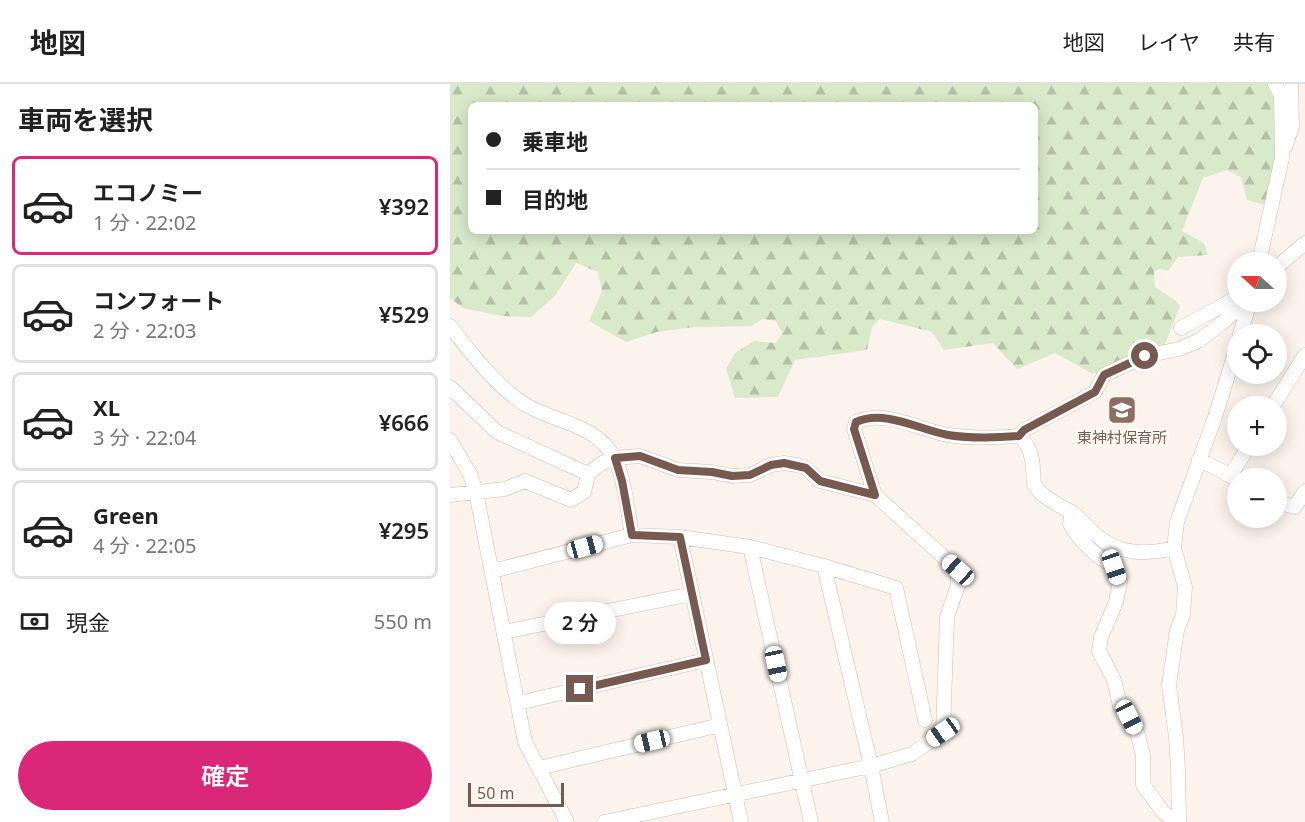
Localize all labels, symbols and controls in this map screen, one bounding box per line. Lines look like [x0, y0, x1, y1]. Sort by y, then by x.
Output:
text: 地図 [30, 23, 86, 61]
text: 地図 [1063, 28, 1105, 56]
text: レイヤ [1138, 28, 1200, 56]
text: 共有 [1233, 28, 1275, 56]
text: 車両を選択 [18, 101, 153, 138]
text: 乗車地 [522, 126, 588, 156]
text: エコノミー [93, 177, 203, 207]
icon: car [21, 179, 75, 233]
text: 目的地 [522, 184, 588, 214]
text: ¥392 [379, 191, 429, 221]
text: 1 分 · 22:02 [93, 209, 197, 236]
north arrow [1227, 252, 1287, 312]
map controls [1227, 252, 1287, 528]
text: コンフォート [93, 285, 224, 315]
icon: car [21, 287, 75, 341]
text: ¥529 [379, 299, 429, 329]
text: 2 分 · 22:03 [93, 317, 197, 344]
button: locate [1227, 324, 1287, 384]
route start [1131, 342, 1158, 369]
text: XL [93, 392, 120, 422]
school or university icon: 東神村保育所 [1106, 394, 1138, 426]
icon: car [21, 395, 75, 449]
button: + [1227, 396, 1287, 456]
text: ¥666 [379, 407, 429, 437]
text: 3 分 · 22:04 [93, 424, 197, 451]
place label: 東神村保育所 [1077, 427, 1167, 447]
button: − [1227, 468, 1287, 528]
text: Green [93, 500, 159, 530]
icon: car [21, 503, 75, 557]
text: ¥295 [379, 515, 429, 545]
text: 4 分 · 22:05 [93, 532, 197, 559]
car [565, 534, 605, 560]
car [1100, 547, 1128, 587]
car [939, 551, 977, 589]
callout: 2 分 [544, 602, 616, 644]
icon: cash [18, 605, 51, 638]
text: 現金 [66, 607, 110, 637]
text: 550 m [374, 608, 432, 635]
text: 2 分 [562, 609, 598, 636]
car [763, 645, 789, 683]
route end [566, 675, 593, 702]
car [1113, 697, 1145, 737]
car [923, 714, 963, 750]
car [632, 728, 672, 754]
button: 確定 [18, 741, 432, 810]
scale bar [468, 780, 564, 808]
text: 50 m [477, 782, 514, 804]

